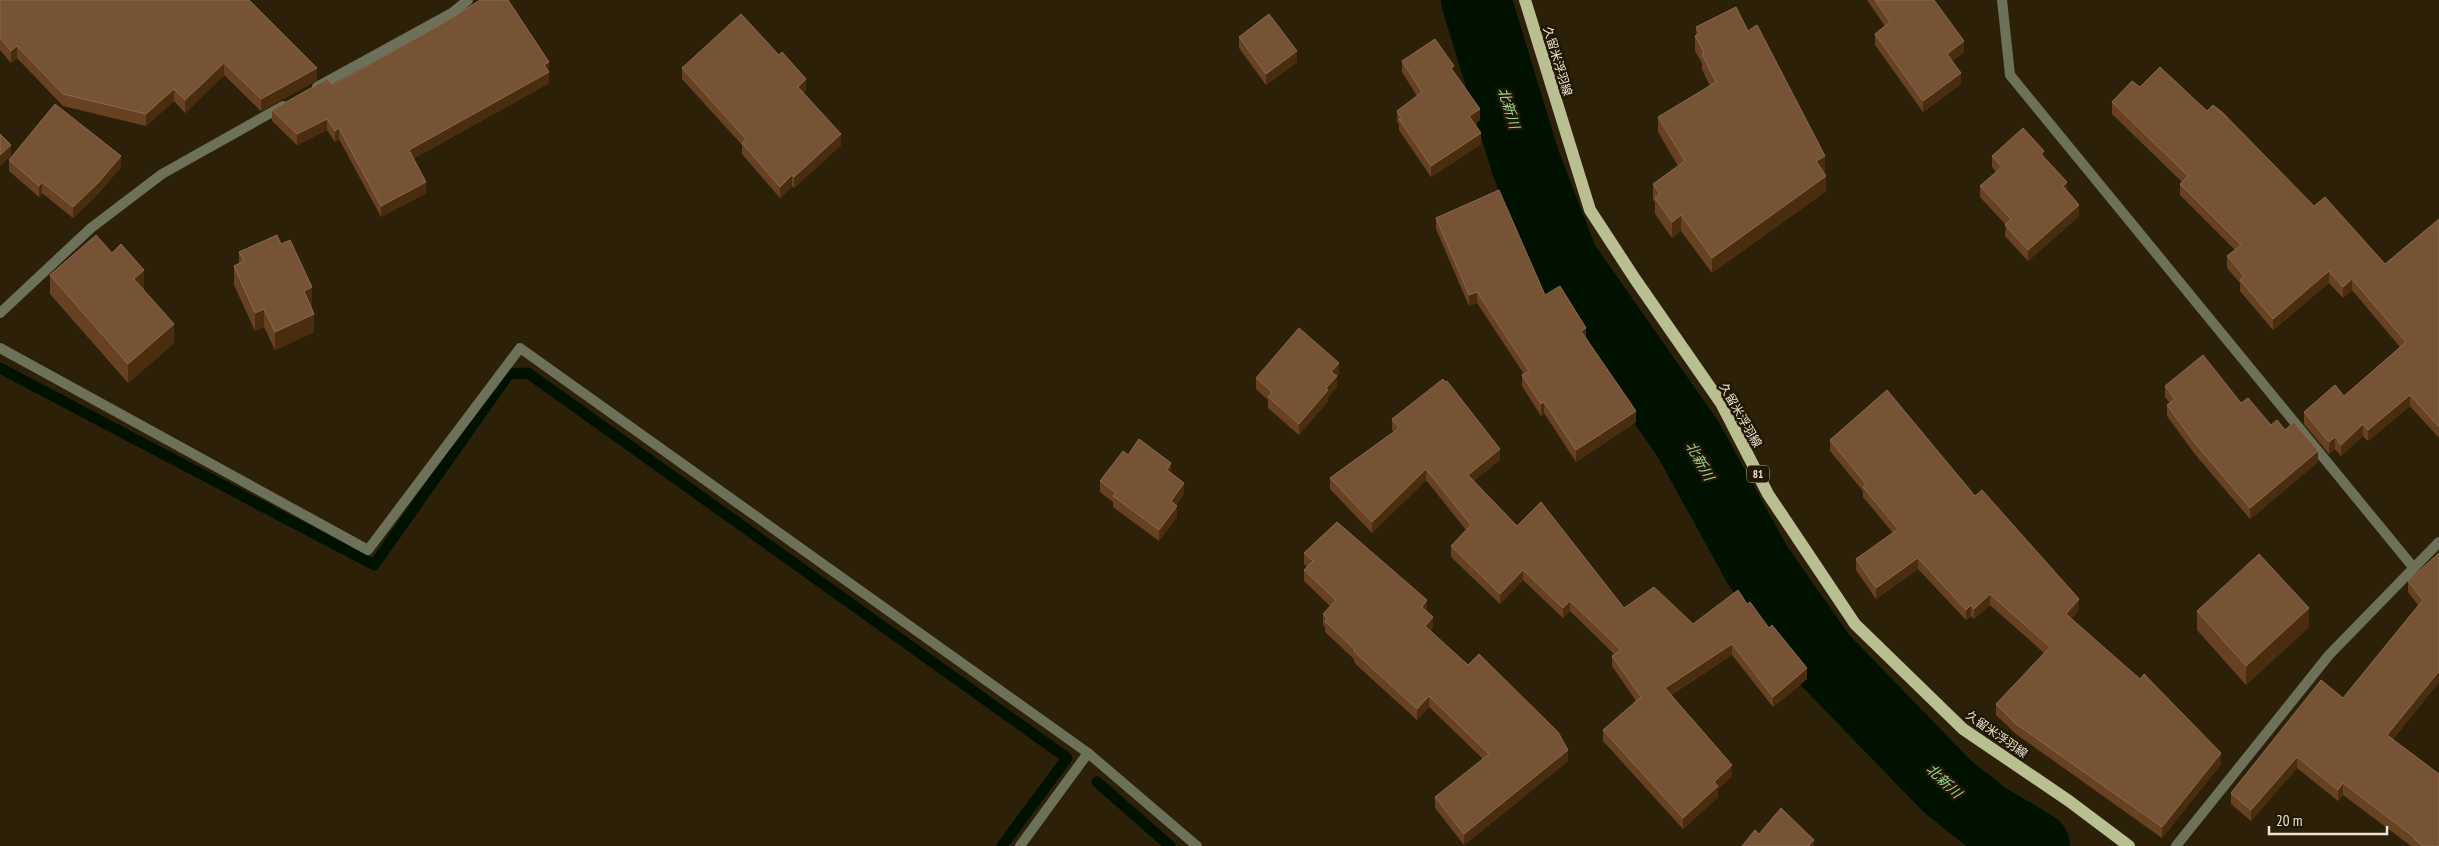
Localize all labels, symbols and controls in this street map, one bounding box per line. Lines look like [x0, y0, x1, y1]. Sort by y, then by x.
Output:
street label: 久留米浮羽線 [1540, 24, 1576, 98]
water label: 北新川 [1494, 85, 1524, 133]
street label: 久留米浮羽線 [1717, 380, 1765, 450]
water label: 北新川 [1682, 438, 1719, 485]
road number: 81 [1747, 466, 1769, 482]
street label: 久留米浮羽線 [1963, 707, 2031, 761]
water label: 北新川 [1923, 760, 1967, 803]
scale bar [2269, 804, 2386, 836]
text: 20 m [2276, 811, 2302, 830]

